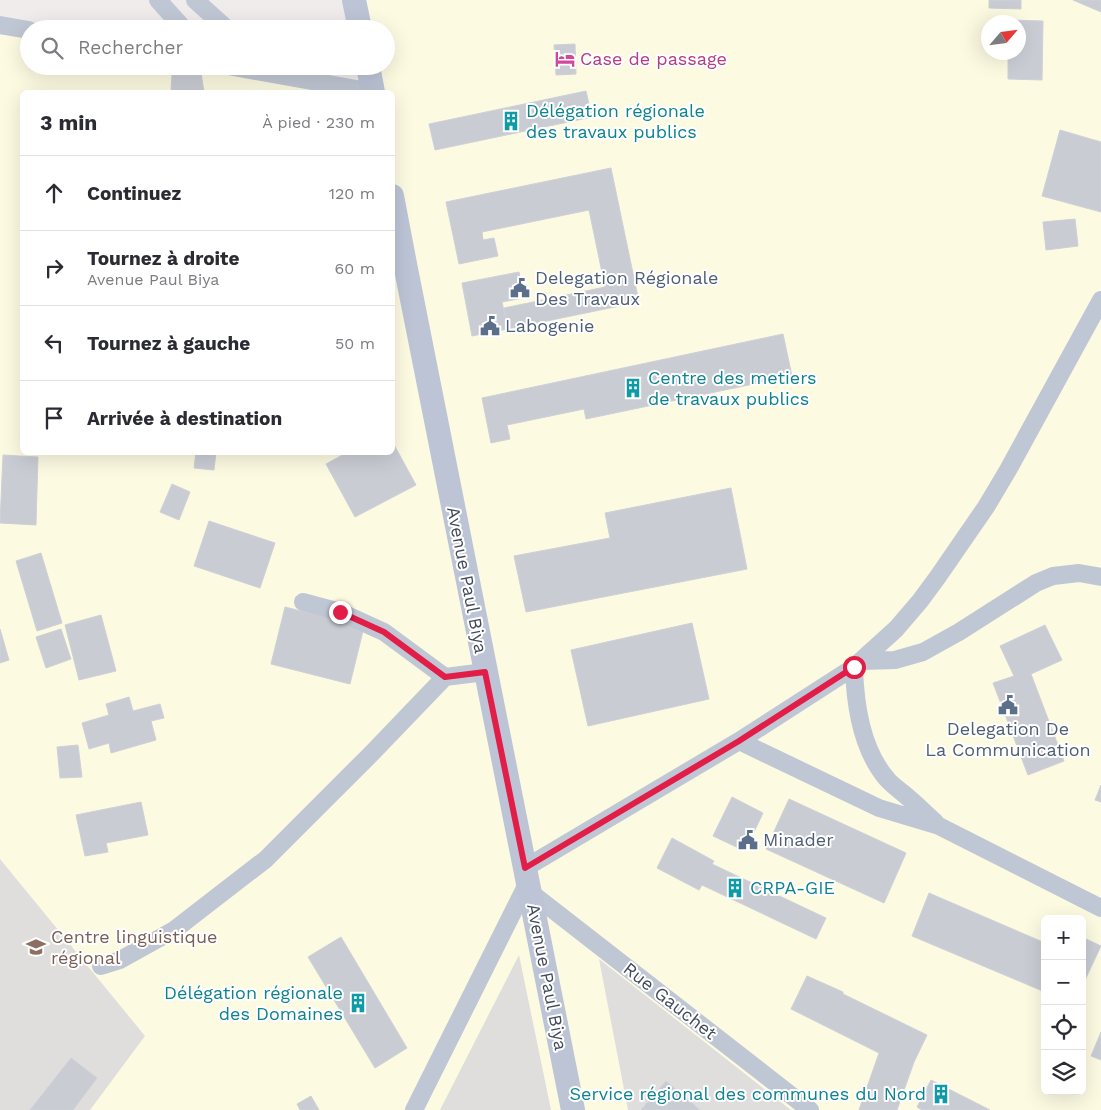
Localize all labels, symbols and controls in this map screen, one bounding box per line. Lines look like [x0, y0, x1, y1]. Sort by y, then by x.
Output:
north arrow [981, 15, 1026, 60]
search box [20, 20, 395, 75]
icon: search [38, 34, 66, 62]
text: Rechercher [78, 36, 183, 59]
hotel icon: Case de passage [554, 48, 576, 70]
place label: Case de passage [580, 48, 727, 69]
place label: Délégation régionale des travaux publics [526, 100, 705, 142]
text: 3 min [40, 110, 97, 135]
building icon: Délégation régionale des travaux publics [500, 110, 522, 132]
text: À pied · 230 m [262, 113, 375, 132]
icon: ahead [40, 179, 68, 207]
text: Continuez [87, 182, 181, 205]
text: 120 m [329, 184, 375, 203]
text: Tournez à droite [87, 247, 239, 270]
icon: right [40, 254, 68, 282]
text: 60 m [335, 259, 375, 278]
place label: Delegation Régionale Des Travaux [535, 267, 719, 309]
text: Avenue Paul Biya [87, 270, 219, 289]
public building icon: Delegation Régionale Des Travaux [509, 277, 531, 299]
public building icon: Labogenie [479, 315, 501, 337]
place label: Labogenie [505, 315, 594, 336]
icon: left [40, 329, 68, 357]
text: Tournez à gauche [87, 332, 250, 355]
text: 50 m [335, 334, 375, 353]
place label: Centre des metiers de travaux publics [648, 367, 817, 409]
building icon: Centre des metiers de travaux publics [622, 377, 644, 399]
icon: arrive [40, 404, 68, 432]
text: Arrivée à destination [87, 407, 282, 430]
street label: Avenue Paul Biya [443, 505, 492, 655]
route end [329, 601, 352, 624]
route start [843, 656, 866, 679]
public building icon: Delegation De La Communication [997, 694, 1019, 716]
place label: Delegation De La Communication [925, 718, 1091, 760]
public building icon: Minader [737, 829, 759, 851]
place label: Minader [763, 829, 834, 850]
building icon: CRPA-GIE [724, 877, 746, 899]
place label: CRPA-GIE [750, 877, 835, 898]
street label: Avenue Paul Biya [523, 902, 572, 1052]
map controls [1041, 915, 1086, 1095]
button: + [1041, 915, 1086, 960]
place label: Centre linguistique régional [51, 926, 217, 968]
school or university icon: Centre linguistique régional [25, 936, 47, 958]
street label: Rue Gauchet [619, 958, 722, 1044]
button: − [1041, 960, 1086, 1005]
place label: Délégation régionale des Domaines [164, 982, 343, 1024]
building icon: Délégation régionale des Domaines [347, 992, 369, 1014]
button: locate [1041, 1005, 1086, 1050]
button: layers [1041, 1050, 1086, 1095]
place label: Service régional des communes du Nord [570, 1083, 926, 1104]
building icon: Service régional des communes du Nord [930, 1083, 952, 1105]

